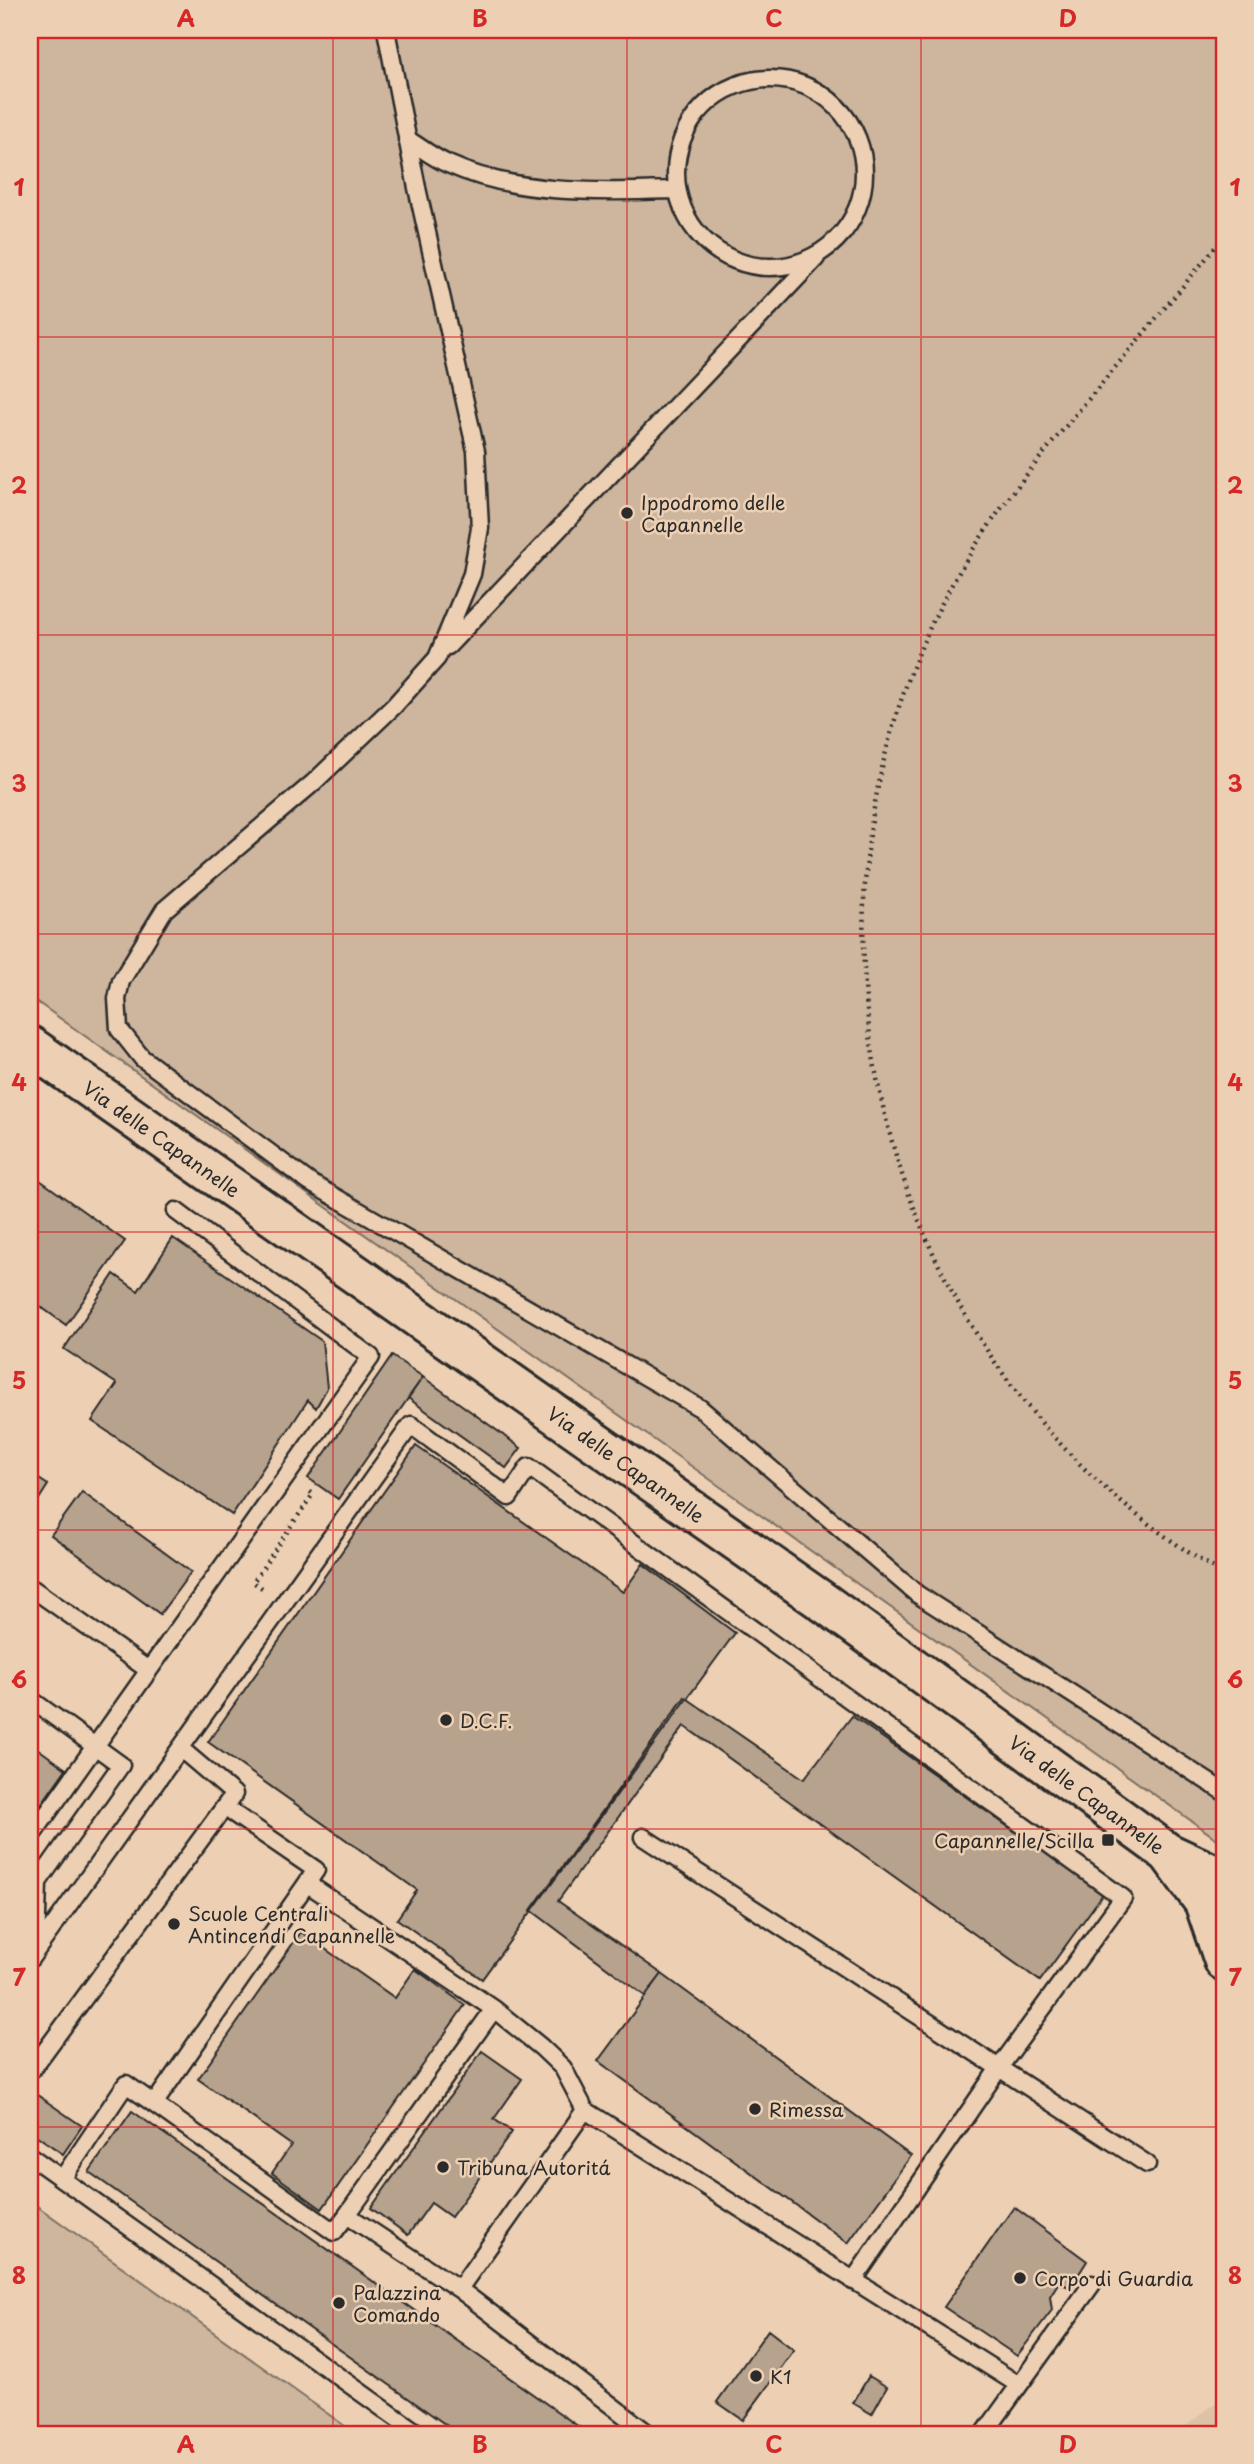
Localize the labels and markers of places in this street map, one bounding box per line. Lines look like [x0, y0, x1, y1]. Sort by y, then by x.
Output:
place label: Ippodromo delle Capannelle [641, 488, 785, 538]
marker: Ippodromo delle Capannelle [619, 505, 635, 521]
place label: D.C.F. [460, 1706, 512, 1734]
marker: D.C.F. [438, 1712, 454, 1728]
place label: Capannelle/Scilla [934, 1826, 1094, 1854]
marker: Capannelle/Scilla [1100, 1832, 1116, 1848]
place label: Scuole Centrali Antincendi Capannelle [188, 1899, 395, 1949]
marker: Scuole Centrali Antincendi Capannelle [166, 1916, 182, 1932]
place label: Rimessa [769, 2095, 844, 2123]
marker: Rimessa [747, 2101, 763, 2117]
place label: Tribuna Autoritá [457, 2153, 610, 2181]
marker: Tribuna Autoritá [435, 2159, 451, 2175]
place label: Corpo di Guardia [1034, 2264, 1193, 2292]
marker: Corpo di Guardia [1012, 2270, 1028, 2286]
place label: Palazzina Comando [353, 2278, 441, 2328]
marker: Palazzina Comando [331, 2295, 347, 2311]
place label: K1 [770, 2362, 792, 2390]
marker: K1 [748, 2368, 764, 2384]

